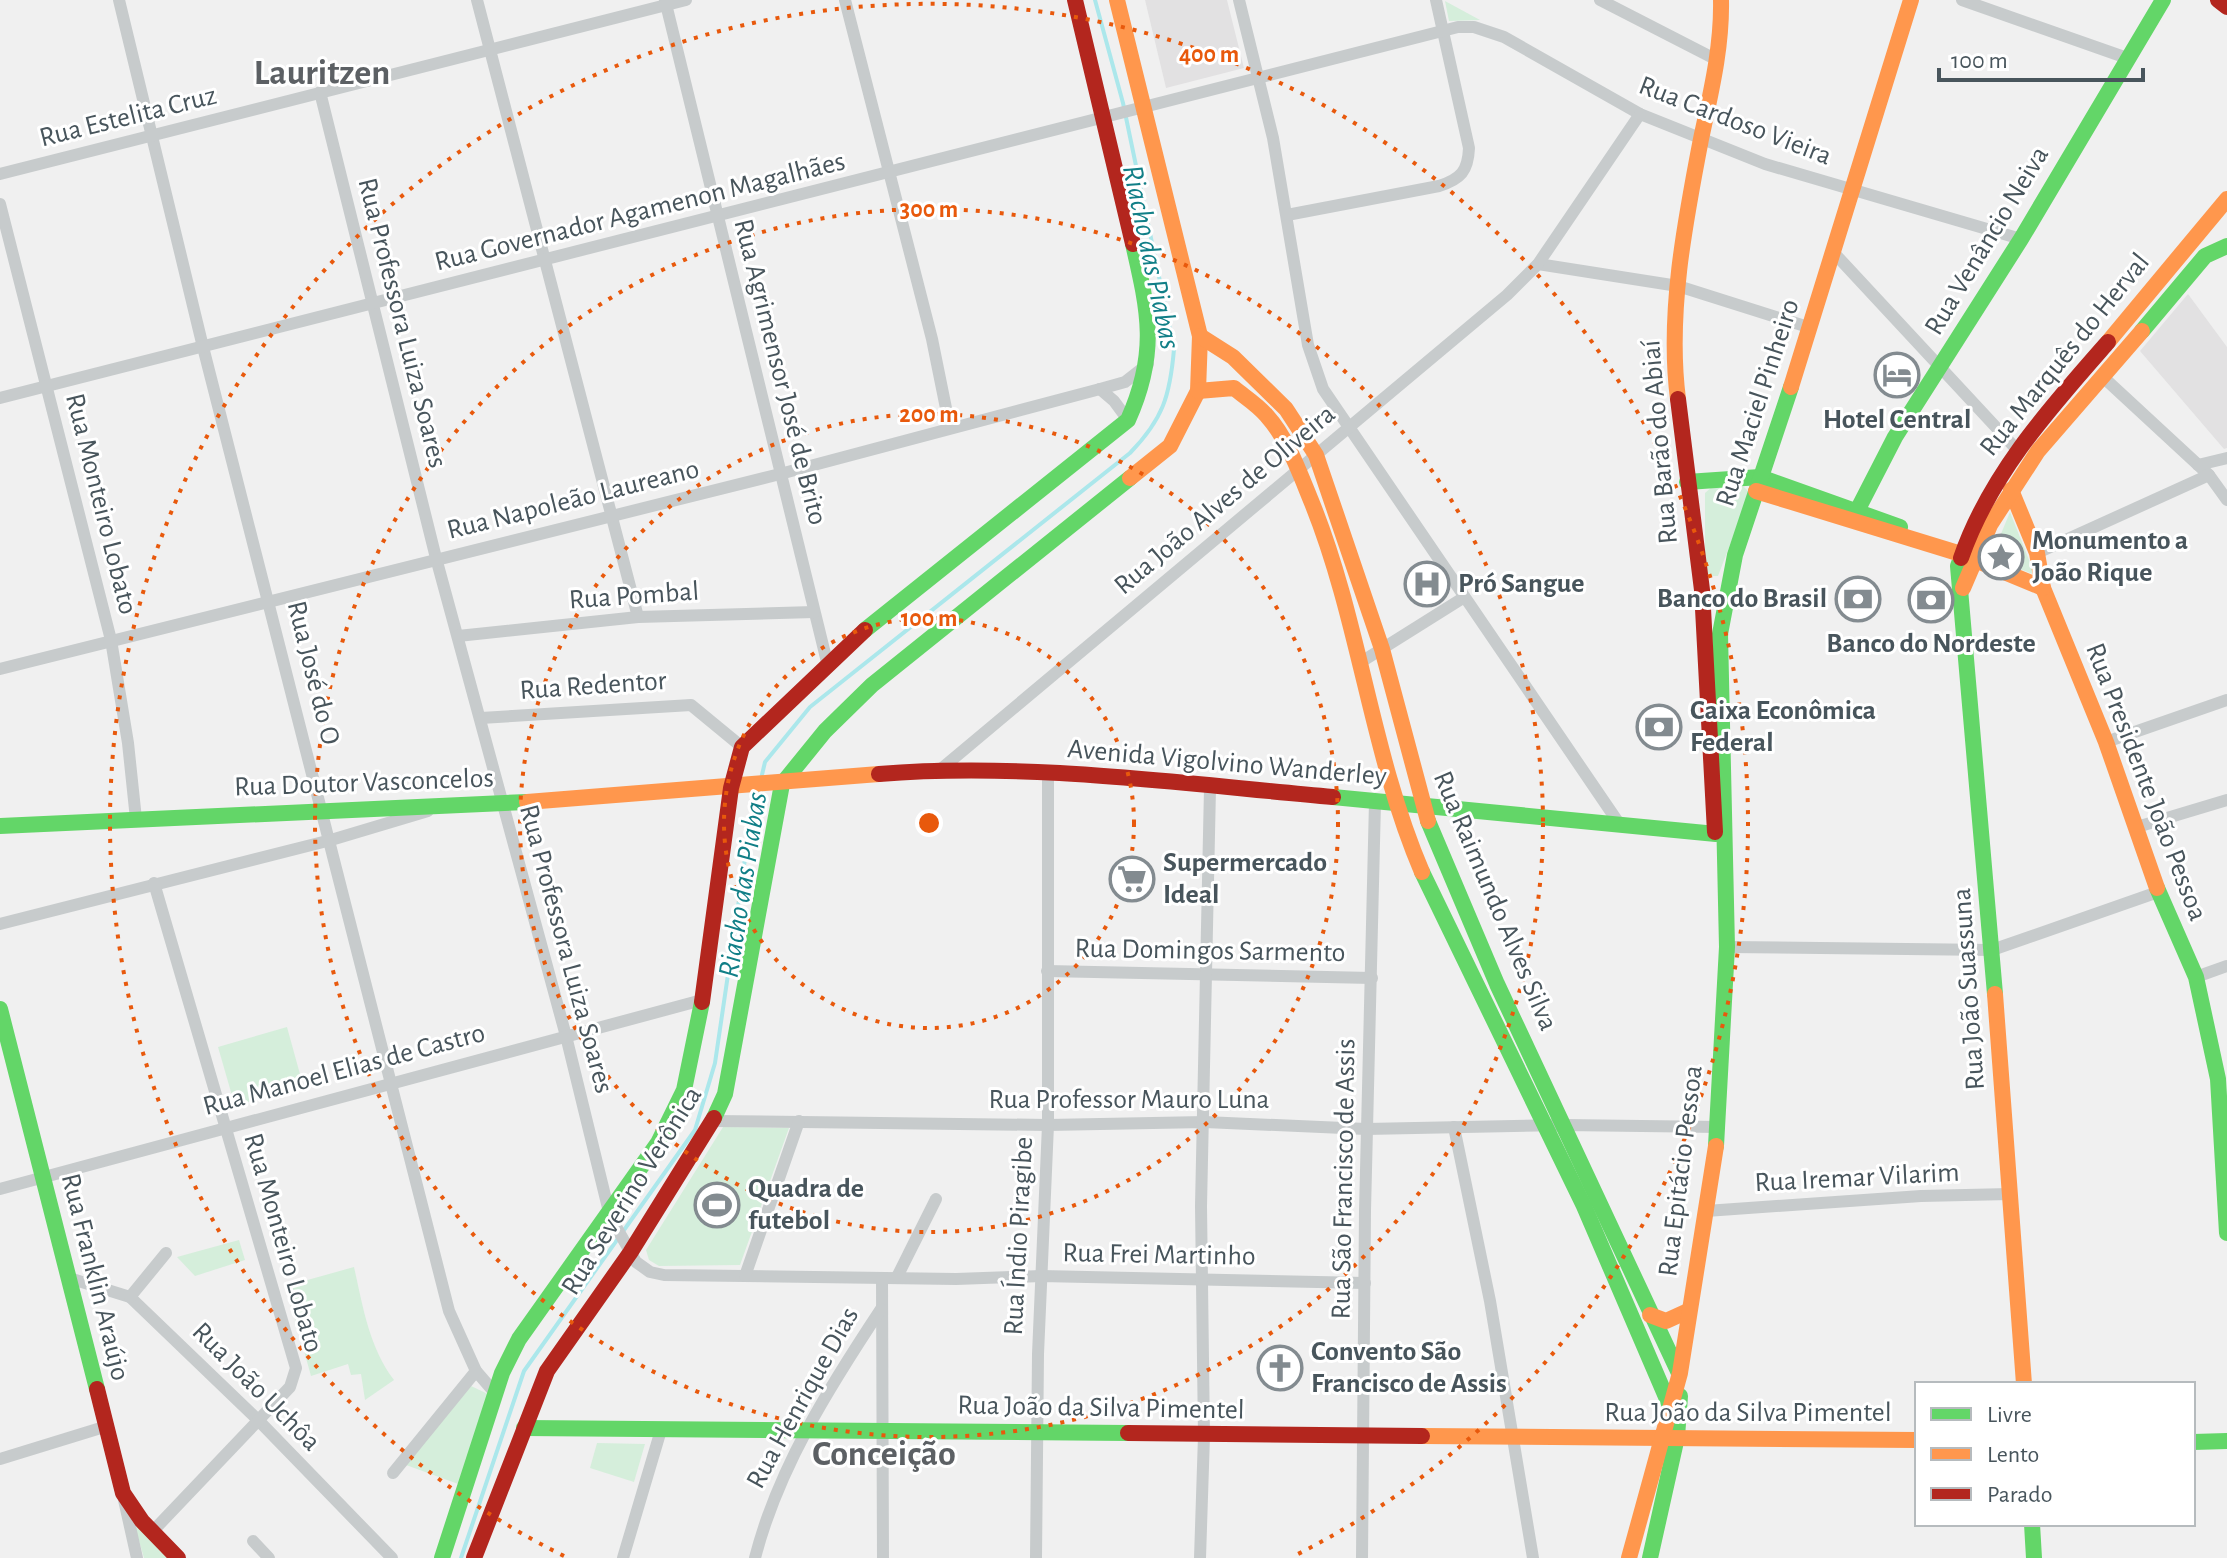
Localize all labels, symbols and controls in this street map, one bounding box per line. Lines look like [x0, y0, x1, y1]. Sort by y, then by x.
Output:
scale bar [1939, 32, 2143, 82]
text: 400 m [1179, 43, 1239, 67]
text: 100 m [1951, 49, 2008, 73]
district label: Lauritzen [254, 55, 390, 91]
street label: Rua Cardoso Vieira [1635, 71, 1835, 171]
street label: Rua Estelita Cruz [37, 82, 219, 152]
street label: Rua Venâncio Neiva [1920, 142, 2054, 340]
street label: Rua Governador Agamenon Magalhães [432, 147, 848, 277]
water label: Riacho das Piabas [1117, 162, 1185, 352]
street label: Rua Professora Luiza Soares [352, 175, 452, 471]
text: 300 m [900, 198, 958, 222]
street label: Rua Agrimensor José de Brito [728, 216, 832, 528]
street label: Rua Marquês do Herval [1975, 248, 2155, 462]
street label: Rua Maciel Pinheiro [1711, 296, 1805, 510]
street label: Rua Barão do Abiaí [1637, 339, 1683, 545]
hotel icon: Hotel Central [1873, 351, 1921, 399]
street label: Rua Monteiro Lobato [60, 391, 142, 617]
street label: Rua João Alves de Oliveira [1109, 400, 1341, 600]
text: 200 m [899, 403, 959, 427]
place label: Hotel Central [1823, 406, 1971, 434]
street label: Rua Napoleão Laureano [444, 455, 702, 545]
place label: Monumento a João Rique [2032, 527, 2188, 587]
place icon: Monumento a João Rique [1977, 533, 2025, 581]
hospital icon: Pró Sangue [1403, 560, 1451, 608]
place label: Pró Sangue [1458, 570, 1585, 598]
bank icon: Banco do Brasil [1834, 575, 1882, 623]
bank icon: Banco do Nordeste [1907, 576, 1955, 624]
street label: Rua Pombal [568, 577, 700, 615]
place label: Banco do Brasil [1657, 585, 1827, 613]
street label: Rua José do O [282, 598, 344, 748]
text: 100 m [901, 607, 957, 631]
place label: Banco do Nordeste [1826, 630, 2036, 658]
street label: Rua Presidente João Pessoa [2080, 639, 2212, 925]
street label: Rua Redentor [519, 667, 667, 705]
place label: Caixa Econômica Federal [1690, 697, 1876, 757]
bank icon: Caixa Econômica Federal [1635, 703, 1683, 751]
street label: Avenida Vigolvino Wanderley [1066, 735, 1388, 791]
street label: Rua Doutor Vasconcelos [234, 764, 494, 802]
street label: Rua Raimundo Alves Silva [1428, 767, 1562, 1035]
water label: Riacho das Piabas [714, 790, 773, 980]
street label: Rua Professora Luiza Soares [514, 802, 618, 1096]
centre of rings [915, 809, 943, 837]
place label: Supermercado Ideal [1163, 849, 1327, 909]
supermarket icon: Supermercado Ideal [1108, 855, 1156, 903]
street label: Rua João Suassuna [1948, 887, 1990, 1091]
street label: Rua Domingos Sarmento [1074, 935, 1346, 967]
street label: Rua Manoel Elias de Castro [200, 1019, 488, 1121]
street label: Rua São Francisco de Assis [1328, 1038, 1360, 1320]
street label: Rua Epitácio Pessoa [1654, 1064, 1708, 1278]
street label: Rua Severino Verônica [557, 1082, 707, 1300]
street label: Rua Professor Mauro Luna [988, 1086, 1270, 1114]
street label: Rua Monteiro Lobato [238, 1130, 328, 1356]
street label: Rua Índio Piragibe [997, 1136, 1038, 1336]
street label: Rua Iremar Vilarim [1754, 1159, 1960, 1197]
street label: Rua Franklin Araújo [56, 1171, 134, 1383]
place label: Quadra de futebol [748, 1175, 864, 1235]
sports icon: Quadra de futebol [693, 1181, 741, 1229]
street label: Rua Frei Martinho [1062, 1239, 1256, 1271]
street label: Rua Henrique Dias [742, 1303, 864, 1493]
street label: Rua João Uchôa [186, 1317, 326, 1457]
place label: Convento São Francisco de Assis [1311, 1338, 1507, 1398]
church icon: Convento São Francisco de Assis [1256, 1344, 1304, 1392]
legend [1915, 1382, 2195, 1526]
street label: Rua João da Silva Pimentel [957, 1391, 1245, 1425]
street label: Rua João da Silva Pimentel [1604, 1399, 1892, 1427]
text: Livre [1987, 1403, 2032, 1427]
district label: Conceição [812, 1436, 956, 1472]
text: Lento [1987, 1443, 2039, 1467]
text: Parado [1987, 1483, 2053, 1507]

